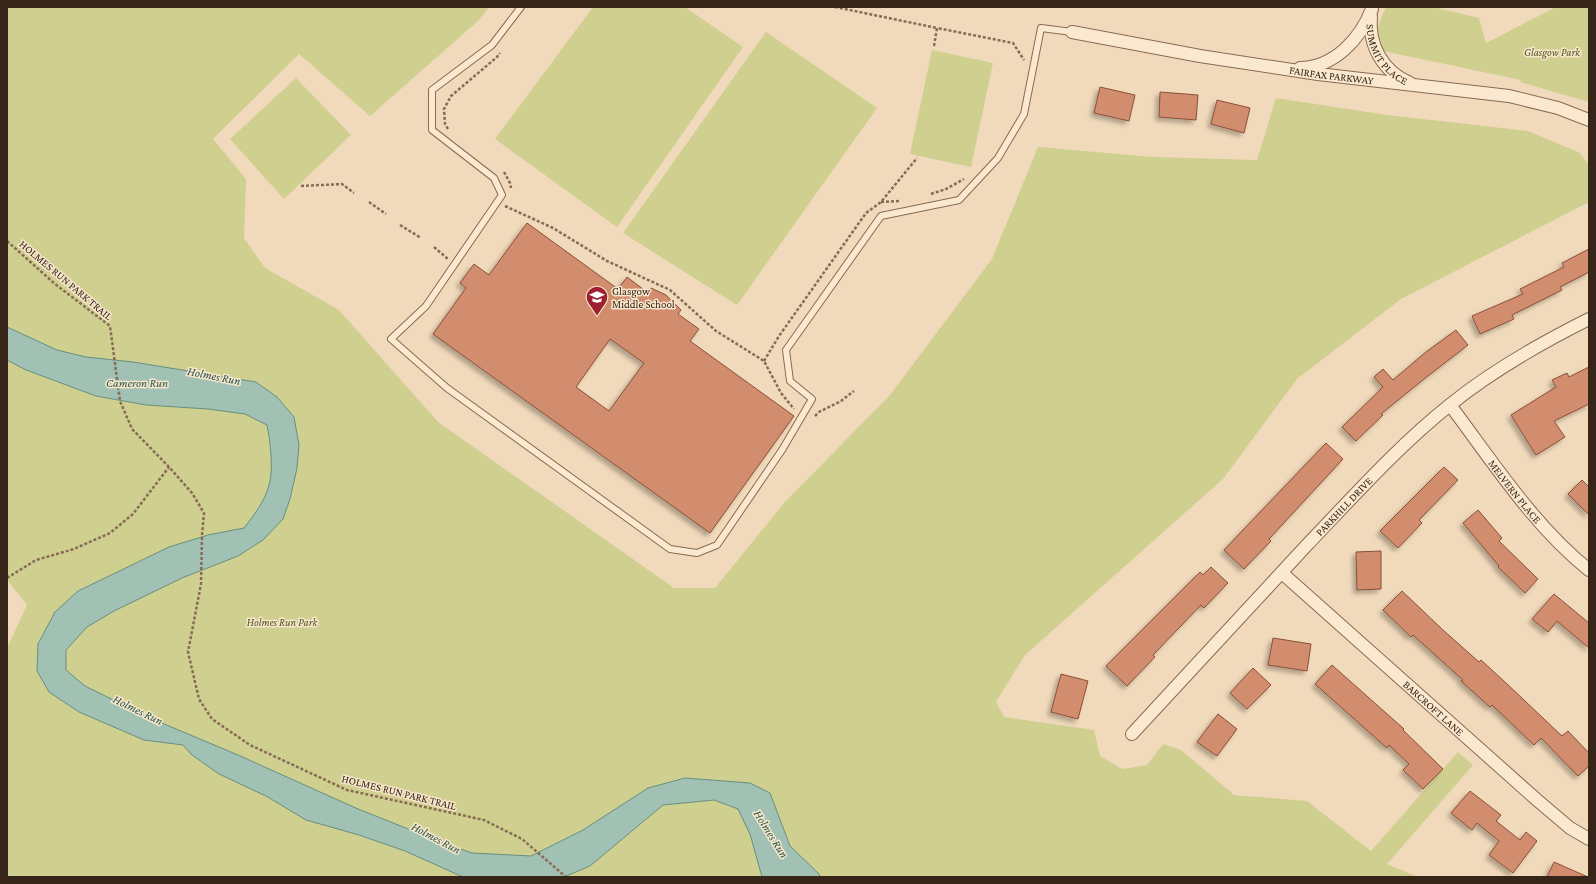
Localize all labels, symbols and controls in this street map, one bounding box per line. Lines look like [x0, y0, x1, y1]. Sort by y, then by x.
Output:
street label: SUMMIT PLACE [1365, 24, 1410, 87]
park label: Glasgow Park [1524, 46, 1581, 59]
street label: FAIRFAX PARKWAY [1288, 64, 1374, 86]
street label: HOLMES RUN PARK TRAIL [17, 238, 115, 323]
school or university icon: Glasgow Middle School [584, 284, 610, 317]
place label: Glasgow Middle School [612, 285, 675, 310]
water label: Holmes Run [186, 364, 242, 388]
water label: Cameron Run [106, 376, 168, 390]
street label: MELVERN PLACE [1486, 457, 1544, 526]
street label: PARKHILL DRIVE [1313, 474, 1375, 538]
park label: Holmes Run Park [247, 616, 318, 628]
street label: BARCROFT LANE [1401, 678, 1466, 738]
water label: Holmes Run [111, 692, 165, 728]
street label: HOLMES RUN PARK TRAIL [341, 772, 458, 812]
water label: Holmes Run [751, 807, 791, 861]
water label: Holmes Run [409, 819, 463, 857]

